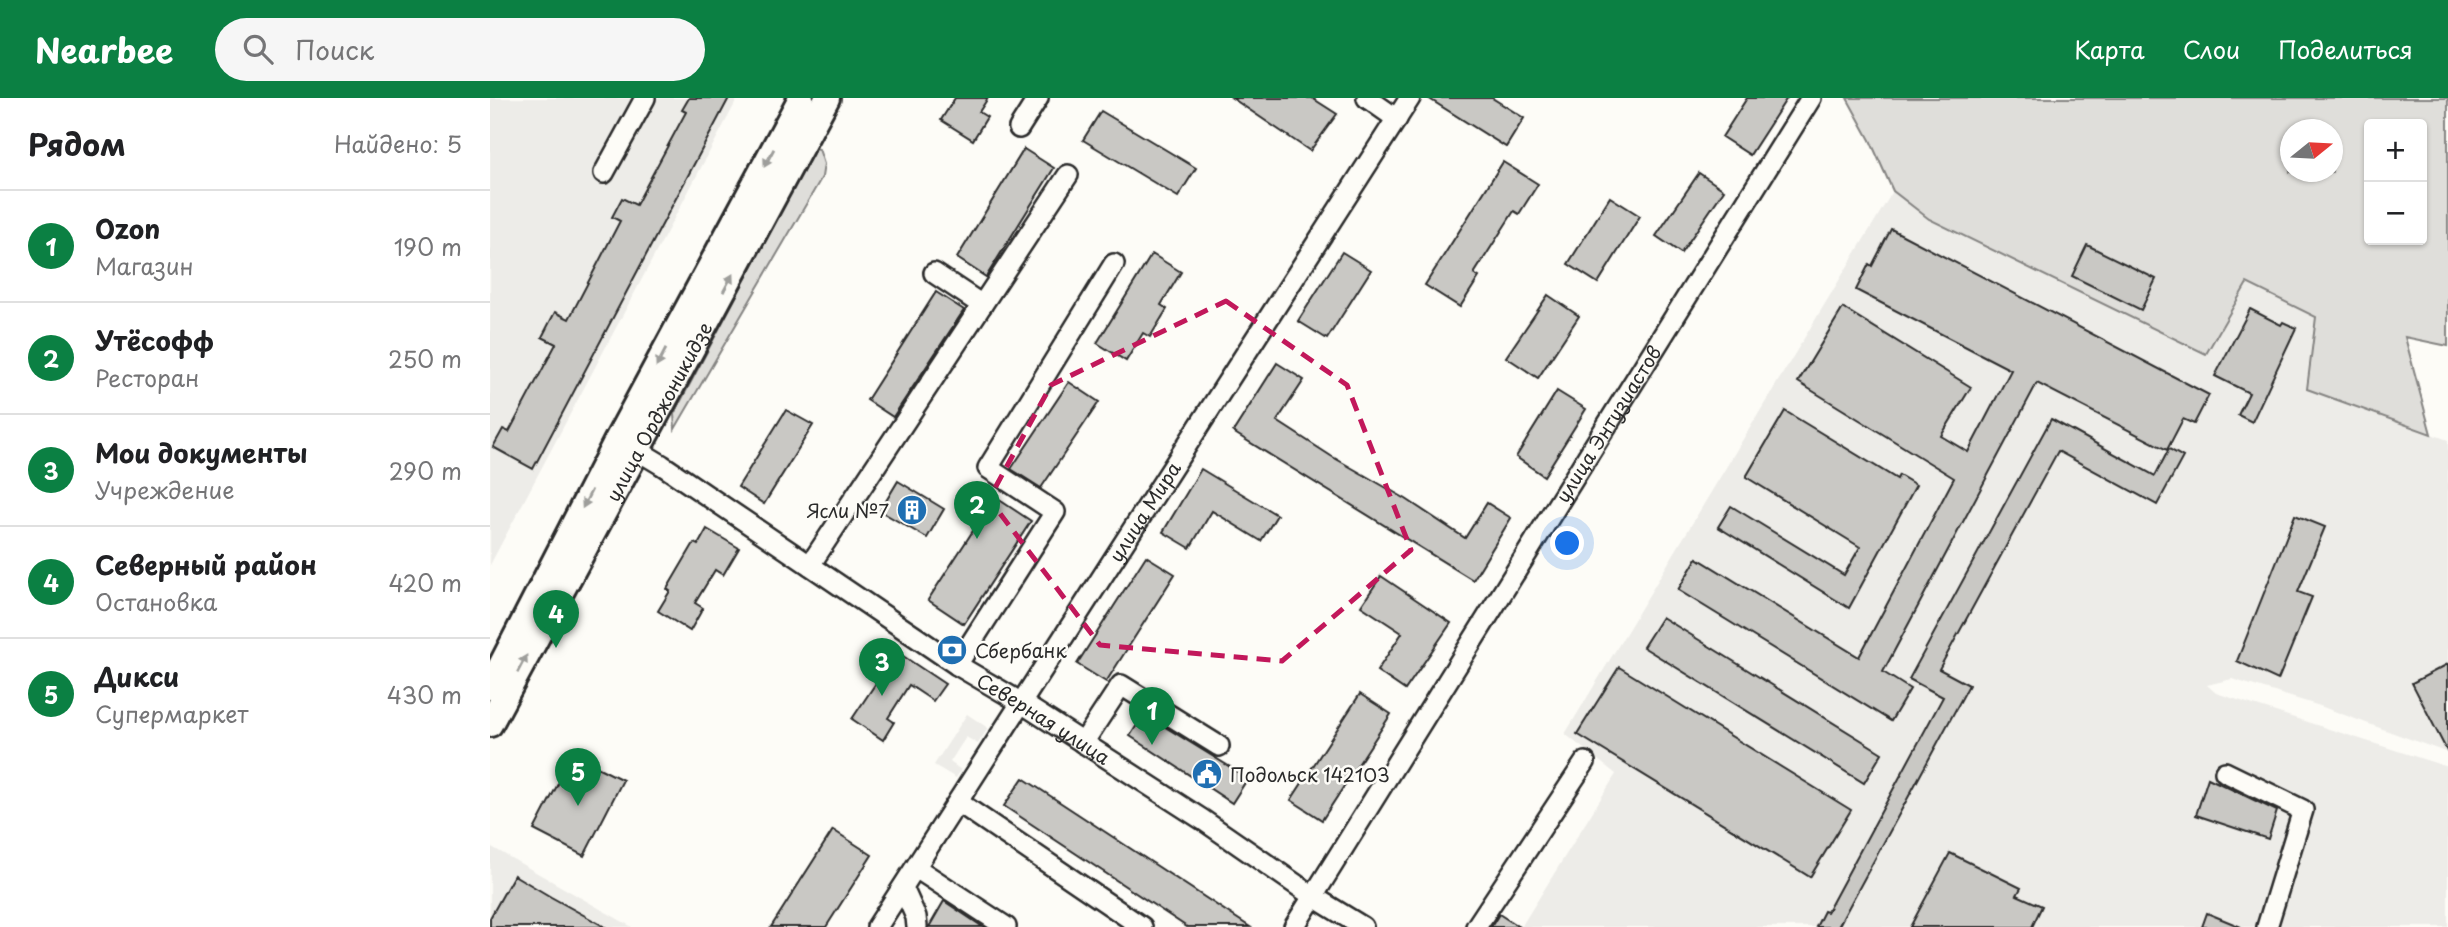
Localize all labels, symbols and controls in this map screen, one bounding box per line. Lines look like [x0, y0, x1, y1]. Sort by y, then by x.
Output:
search box [215, 18, 705, 81]
text: Nearbee [35, 24, 173, 74]
icon: search [239, 30, 277, 68]
text: Поиск [295, 30, 374, 69]
text: Карта [2074, 31, 2145, 67]
text: Слои [2183, 31, 2240, 67]
text: Поделиться [2278, 31, 2413, 67]
north arrow [2280, 119, 2343, 182]
map controls [2364, 119, 2427, 245]
button: + [2364, 119, 2427, 182]
text: Рядом [28, 121, 126, 166]
text: Найдено: 5 [334, 126, 462, 161]
one-way arrow [763, 148, 775, 168]
button: − [2364, 182, 2427, 245]
text: Ozon [95, 209, 160, 248]
text: 1 [46, 229, 57, 264]
text: 190 m [394, 229, 462, 264]
text: Магазин [95, 248, 194, 283]
one-way arrow [722, 273, 734, 292]
street label: улица Орджоникидзе [598, 316, 718, 506]
text: Утёсофф [95, 321, 214, 360]
street label: улица Энтузиастов [1548, 340, 1667, 508]
text: 2 [43, 341, 59, 376]
text: 250 m [388, 341, 462, 376]
one-way arrow [656, 349, 668, 369]
text: Ресторан [95, 360, 199, 395]
text: Мои документы [95, 433, 308, 472]
text: 3 [43, 453, 59, 488]
text: 290 m [389, 453, 462, 488]
street label: улица Мира [1101, 456, 1187, 567]
text: Учреждение [95, 472, 235, 507]
pin: 2 [954, 481, 1000, 539]
one-way arrow [581, 489, 593, 509]
building icon: Ясли №7 [895, 493, 929, 527]
place label: Ясли №7 [807, 496, 889, 524]
your location [1550, 526, 1584, 560]
text: Северный район [95, 545, 317, 584]
text: 4 [43, 565, 59, 600]
text: 420 m [388, 565, 462, 600]
text: Остановка [95, 584, 217, 619]
pin: 4 [533, 590, 579, 648]
bank icon: Сбербанк [935, 633, 969, 667]
place label: Сбербанк [975, 636, 1067, 664]
pin: 3 [859, 638, 905, 696]
one-way arrow [516, 655, 528, 674]
text: Дикси [95, 657, 179, 696]
street label: Северная улица [972, 666, 1116, 771]
text: 5 [44, 677, 58, 712]
text: 430 m [387, 677, 462, 712]
pin: 1 [1129, 687, 1175, 745]
text: Супермаркет [95, 696, 249, 731]
pin: 5 [555, 748, 601, 806]
public building icon: Подольск 142103 [1190, 757, 1224, 791]
place label: Подольск 142103 [1230, 760, 1390, 788]

